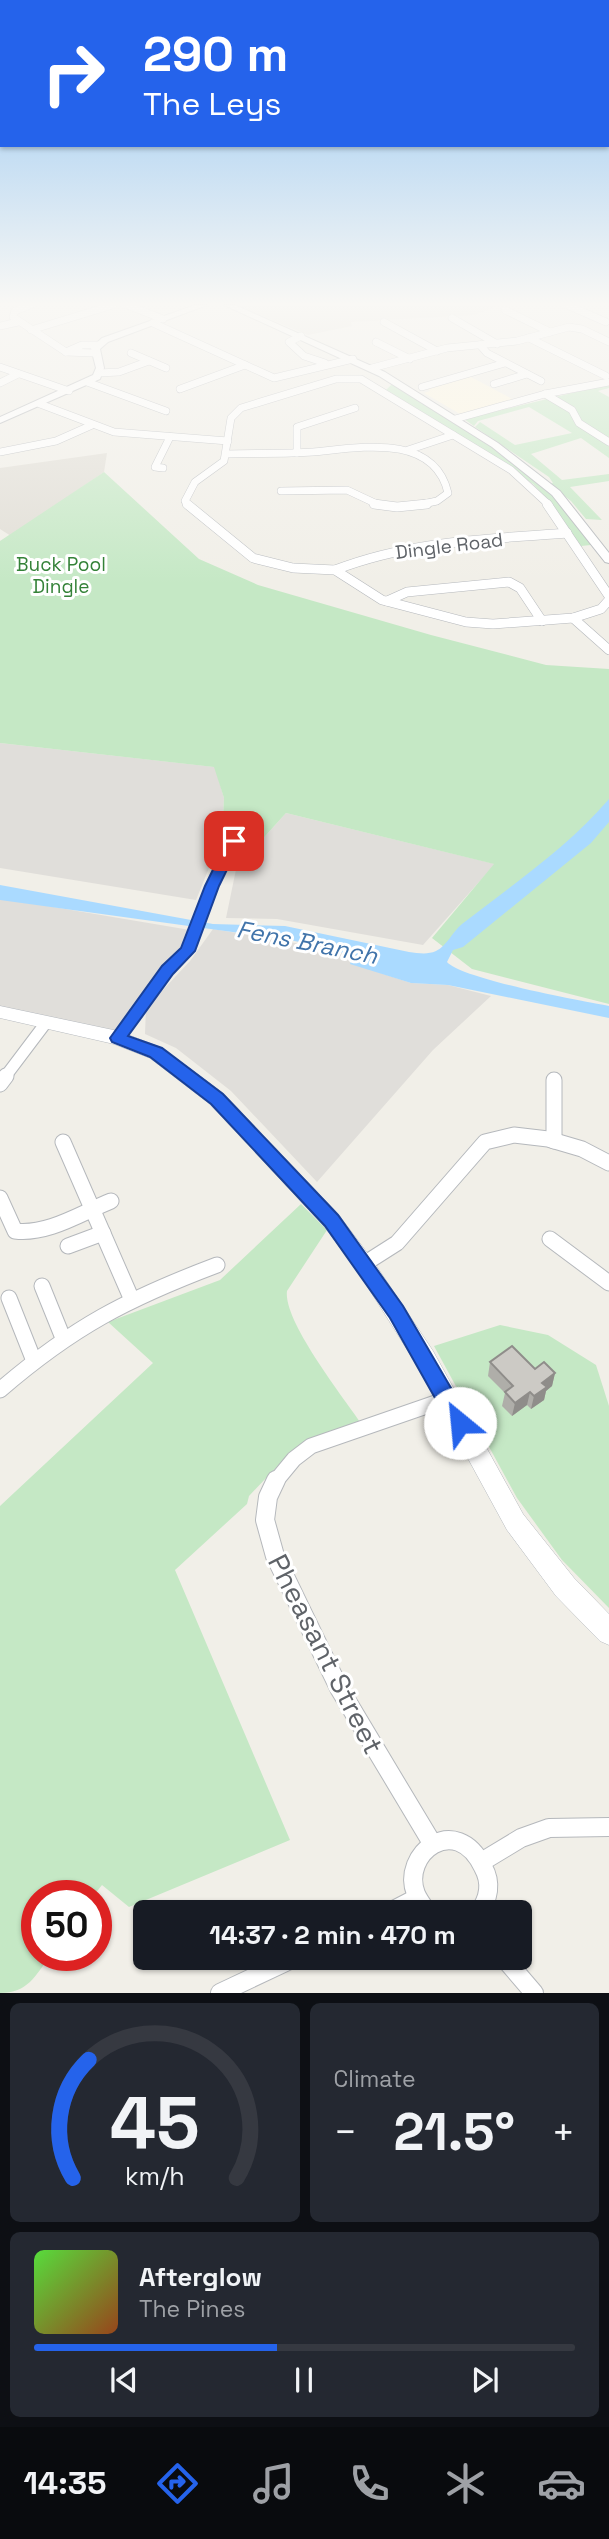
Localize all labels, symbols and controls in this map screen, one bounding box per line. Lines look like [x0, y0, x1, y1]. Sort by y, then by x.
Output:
text: 290 m [143, 23, 288, 85]
icon: right [28, 28, 119, 119]
text: The Leys [143, 84, 281, 124]
street label: Dingle Road [394, 527, 504, 565]
park label: Buck Pool Dingle [16, 552, 106, 599]
pin [204, 811, 264, 871]
icon: arrive [215, 822, 253, 860]
water label: Fens Branch [234, 913, 381, 971]
position arrow [423, 1386, 497, 1460]
street label: Pheasant Street [260, 1548, 392, 1760]
speed limit sign: 50 [21, 1880, 112, 1971]
text: 14:37 · 2 min · 470 m [209, 1918, 456, 1952]
text: Climate [334, 2064, 416, 2094]
text: 45 [110, 2077, 200, 2170]
text: 21.5° [393, 2099, 515, 2165]
text: − [334, 2108, 357, 2156]
text: + [551, 2108, 575, 2156]
text: km/h [125, 2160, 185, 2192]
text: Afterglow [139, 2260, 262, 2294]
text: The Pines [139, 2294, 245, 2324]
icon: previous [105, 2361, 143, 2399]
icon: pause [285, 2361, 323, 2399]
icon: next [466, 2361, 504, 2399]
icon: directions [153, 2459, 202, 2508]
icon: music [249, 2459, 298, 2508]
icon: phone [345, 2459, 394, 2508]
icon: climate [441, 2459, 490, 2508]
icon: car [537, 2459, 586, 2508]
text: 14:35 [23, 2463, 106, 2503]

